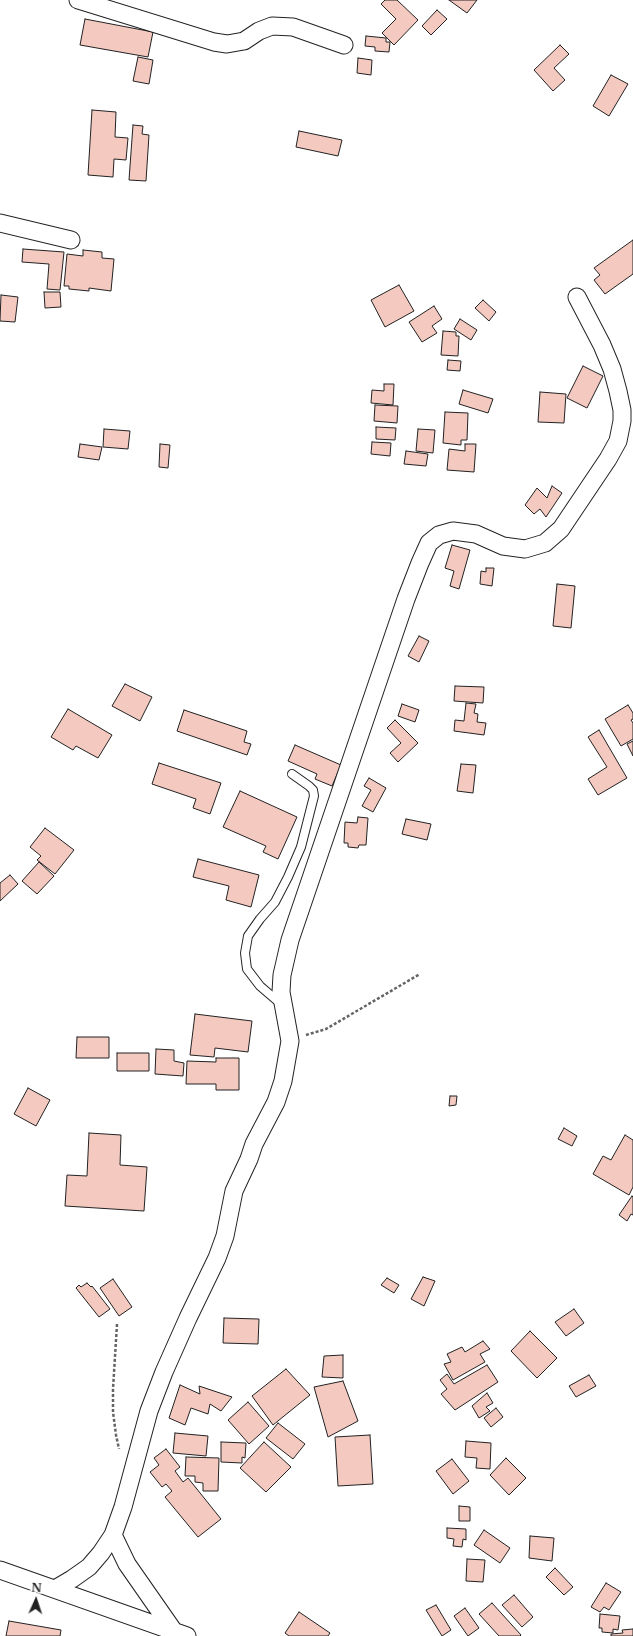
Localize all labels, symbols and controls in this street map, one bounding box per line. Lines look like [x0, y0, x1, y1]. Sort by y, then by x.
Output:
north arrow [16, 1580, 56, 1620]
text: N [31, 1581, 42, 1595]

